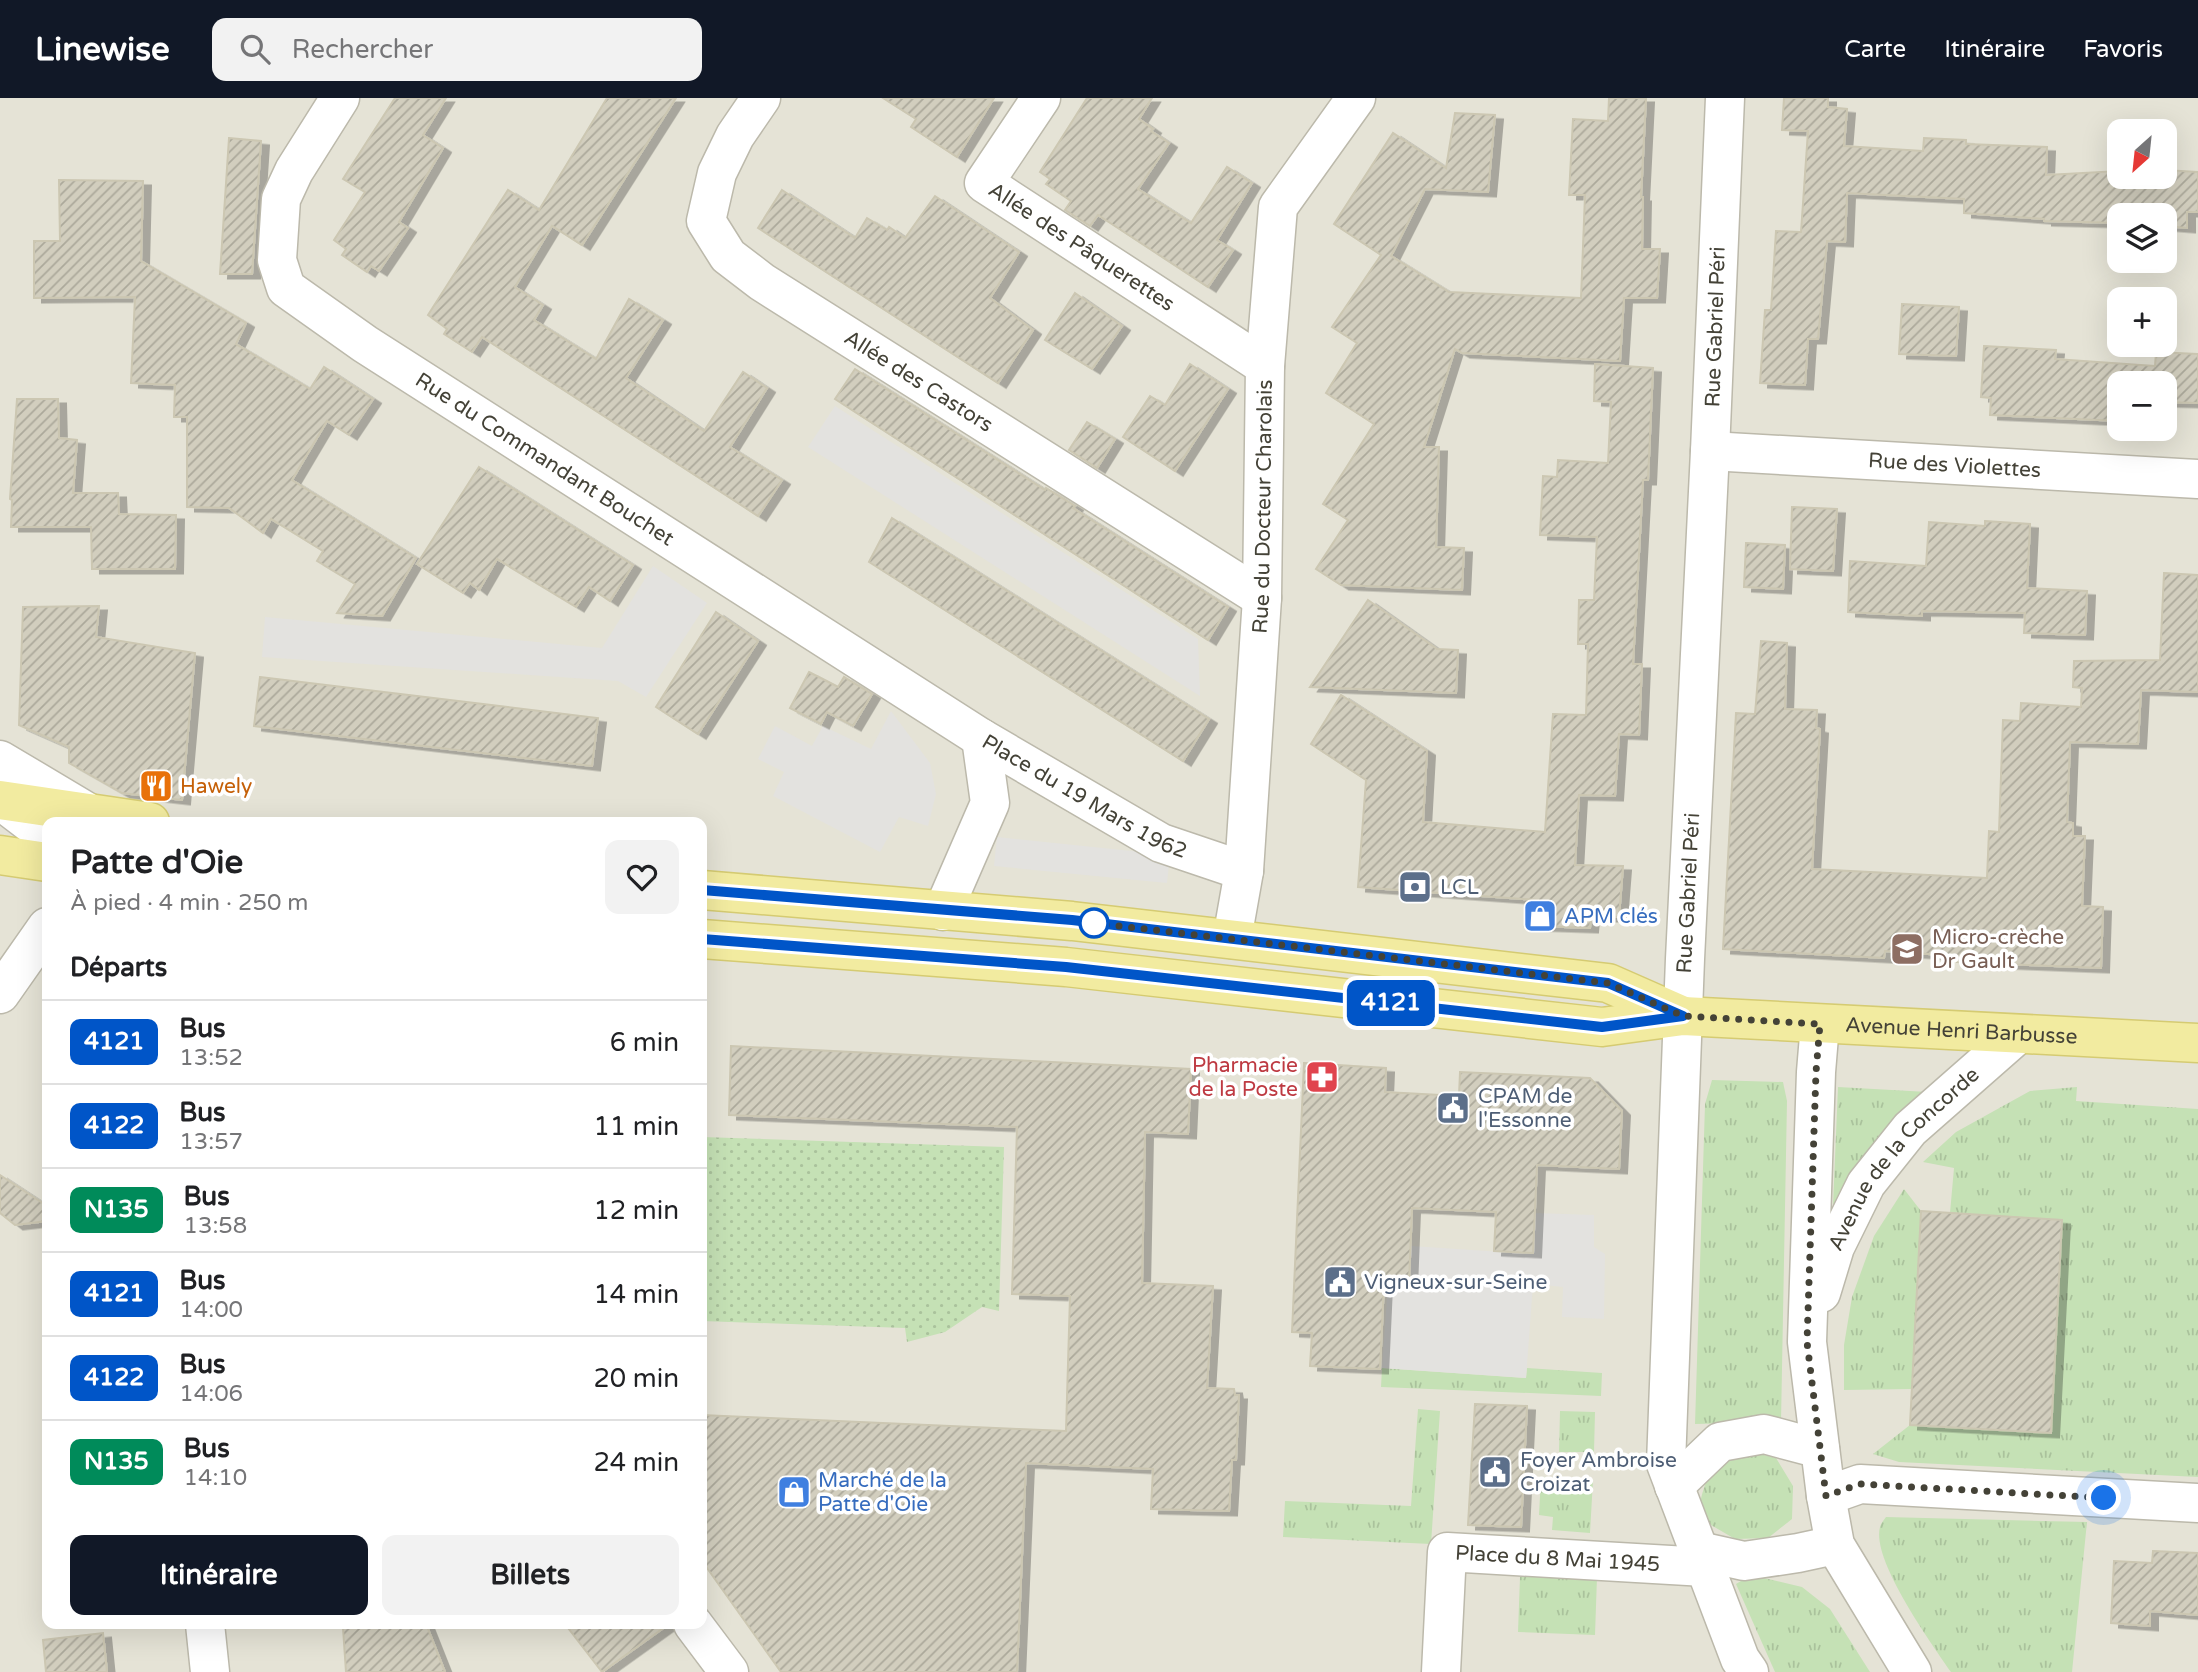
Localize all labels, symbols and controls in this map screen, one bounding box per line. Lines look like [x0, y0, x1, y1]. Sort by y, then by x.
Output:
search box [212, 18, 702, 81]
text: Linewise [35, 30, 170, 69]
icon: search [236, 30, 274, 68]
text: Rechercher [292, 34, 433, 65]
text: Carte [1844, 35, 1906, 64]
text: Itinéraire [1944, 35, 2045, 64]
text: Favoris [2083, 35, 2163, 64]
north arrow [2107, 119, 2177, 189]
map controls [2107, 119, 2177, 441]
street label: Allée des Pâquerettes [984, 177, 1179, 317]
button: layers [2107, 203, 2177, 273]
street label: Rue Gabriel Péri [1700, 246, 1731, 408]
button: + [2107, 287, 2177, 357]
street label: Allée des Castors [839, 325, 998, 438]
street label: Rue du Commandant Bouchet [411, 368, 678, 551]
button: − [2107, 371, 2177, 441]
street label: Rue du Docteur Charolais [1248, 379, 1278, 635]
street label: Rue des Violettes [1867, 448, 2042, 483]
street label: Place du 19 Mars 1962 [977, 729, 1190, 864]
restaurant icon: Hawely [137, 767, 175, 805]
place label: Hawely [180, 774, 252, 799]
street label: Rue Gabriel Péri [1672, 812, 1705, 974]
button: heart [605, 840, 679, 914]
text: Patte d'Oie [70, 843, 243, 882]
bank icon: LCL [1396, 868, 1434, 906]
place label: LCL [1440, 875, 1479, 900]
text: À pied · 4 min · 250 m [70, 889, 309, 917]
shop icon: APM clés [1521, 897, 1559, 935]
place label: APM clés [1564, 904, 1658, 929]
unlabelled marker [1079, 908, 1109, 938]
place label: Micro-crèche Dr Gault [1932, 925, 2064, 974]
school or university icon: Micro-crèche Dr Gault [1888, 930, 1926, 968]
text: Départs [70, 952, 167, 983]
line badge: 4121 [1342, 980, 1440, 1026]
text: 4121 [1361, 988, 1421, 1017]
text: Bus [179, 1013, 225, 1044]
street label: Avenue Henri Barbusse [1845, 1013, 2078, 1050]
text: 4121 [84, 1027, 144, 1056]
text: 6 min [610, 1027, 679, 1058]
text: 13:52 [179, 1044, 243, 1072]
place label: Pharmacie de la Poste [1189, 1053, 1298, 1102]
pharmacy icon: Pharmacie de la Poste [1303, 1058, 1341, 1096]
street label: Avenue de la Concorde [1823, 1062, 1984, 1255]
place label: CPAM de l'Essonne [1478, 1084, 1572, 1133]
public building icon: CPAM de l'Essonne [1434, 1089, 1472, 1127]
text: Bus [179, 1097, 225, 1128]
text: 4122 [84, 1111, 144, 1140]
text: 11 min [593, 1111, 679, 1142]
text: 13:57 [179, 1128, 243, 1156]
text: Bus [184, 1181, 230, 1212]
text: N135 [84, 1195, 149, 1224]
text: 12 min [593, 1195, 679, 1226]
text: 13:58 [184, 1212, 247, 1240]
public building icon: Vigneux-sur-Seine [1321, 1263, 1359, 1301]
text: Bus [179, 1265, 225, 1296]
place label: Vigneux-sur-Seine [1364, 1270, 1547, 1295]
text: 4121 [84, 1279, 144, 1308]
text: 14 min [593, 1279, 679, 1310]
text: 14:00 [179, 1296, 243, 1324]
text: Bus [179, 1349, 225, 1380]
text: 4122 [84, 1363, 144, 1392]
text: 20 min [593, 1363, 679, 1394]
text: 14:06 [179, 1380, 243, 1408]
text: Bus [184, 1433, 230, 1464]
text: N135 [84, 1447, 149, 1476]
text: 24 min [593, 1447, 679, 1478]
place label: Foyer Ambroise Croizat [1520, 1448, 1677, 1497]
public building icon: Foyer Ambroise Croizat [1476, 1453, 1514, 1491]
text: 14:10 [184, 1464, 247, 1492]
place label: Marché de la Patte d'Oie [818, 1468, 947, 1517]
shop icon: Marché de la Patte d'Oie [775, 1473, 813, 1511]
your location [2086, 1480, 2121, 1515]
button: Itinéraire [70, 1535, 368, 1615]
button: Billets [382, 1535, 679, 1615]
street label: Place du 8 Mai 1945 [1454, 1540, 1661, 1577]

